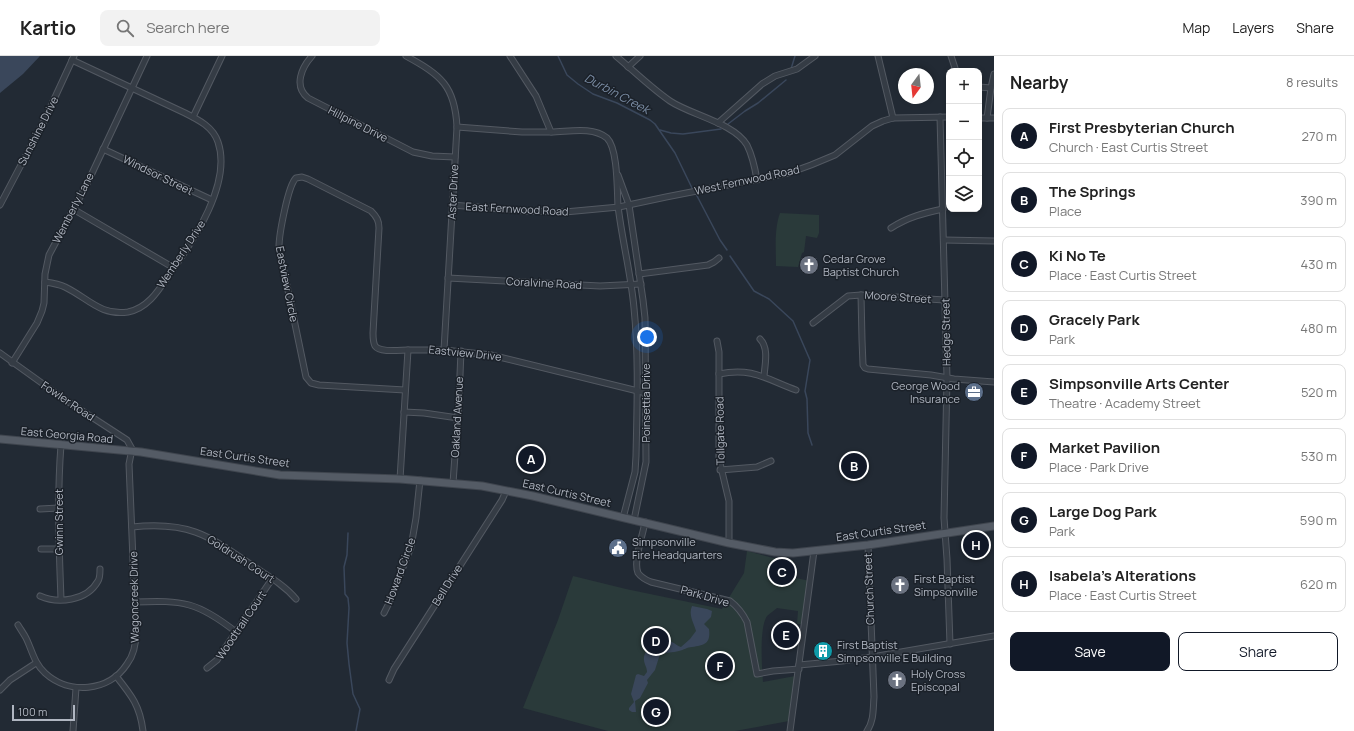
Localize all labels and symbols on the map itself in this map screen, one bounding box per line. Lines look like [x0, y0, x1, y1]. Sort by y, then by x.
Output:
north arrow [898, 68, 934, 104]
water label: Durbin Creek [582, 69, 655, 119]
street label: Sunshine Drive [14, 93, 62, 168]
street label: Hillpine Drive [326, 102, 391, 145]
street label: Windsor Street [121, 151, 196, 198]
street label: West Fernwood Road [693, 161, 801, 198]
street label: Aster Drive [444, 163, 461, 220]
street label: Wemberly Lane [48, 169, 97, 246]
street label: East Fernwood Road [465, 198, 569, 219]
street label: Wemberly Drive [153, 216, 209, 291]
street label: Eastview Circle [273, 245, 302, 324]
place label: Cedar Grove Baptist Church [823, 251, 899, 279]
church icon: Cedar Grove Baptist Church [798, 254, 820, 276]
street label: Coralvine Road [506, 273, 582, 292]
street label: Moore Street [864, 287, 932, 306]
street label: Hedge Street [937, 298, 954, 366]
your location [637, 327, 657, 347]
street label: Eastview Drive [428, 341, 503, 364]
street label: Poinsettia Drive [638, 363, 653, 443]
street label: Oakland Avenue [447, 376, 466, 458]
street label: Fowler Road [39, 377, 98, 424]
place label: George Wood Insurance [891, 378, 961, 406]
office icon: George Wood Insurance [963, 381, 985, 403]
street label: Tollgate Road [711, 396, 728, 466]
street label: East Georgia Road [20, 423, 114, 446]
street label: East Curtis Street [199, 443, 291, 470]
pin: A [518, 444, 544, 474]
pin: B [841, 451, 867, 481]
street label: East Curtis Street [521, 475, 613, 510]
street label: Gwinn Street [51, 489, 66, 555]
street label: East Curtis Street [835, 517, 927, 544]
pin: H [963, 530, 989, 560]
street label: Goldrush Court [205, 531, 278, 586]
place label: Simpsonville Fire Headquarters [632, 534, 723, 562]
street label: Howard Circle [381, 535, 419, 606]
public building icon: Simpsonville Fire Headquarters [607, 537, 629, 559]
street label: Wagoncreek Drive [125, 551, 142, 643]
street label: Church Street [860, 553, 877, 625]
pin: C [769, 557, 795, 587]
street label: Bell Drive [428, 561, 465, 608]
place label: First Baptist Simpsonville [914, 571, 978, 599]
church icon: First Baptist Simpsonville [889, 574, 911, 596]
street label: Park Drive [679, 581, 732, 610]
street label: Woodtrail Court [212, 587, 269, 662]
pin: E [773, 620, 799, 650]
pin: D [643, 626, 669, 656]
place label: First Baptist Simpsonville E Building [837, 637, 952, 665]
building icon: First Baptist Simpsonville E Building [812, 640, 834, 662]
pin: F [707, 651, 733, 681]
place label: Holy Cross Episcopal [911, 666, 966, 694]
church icon: Holy Cross Episcopal [886, 669, 908, 691]
pin: G [643, 697, 669, 727]
scale bar [12, 703, 75, 722]

